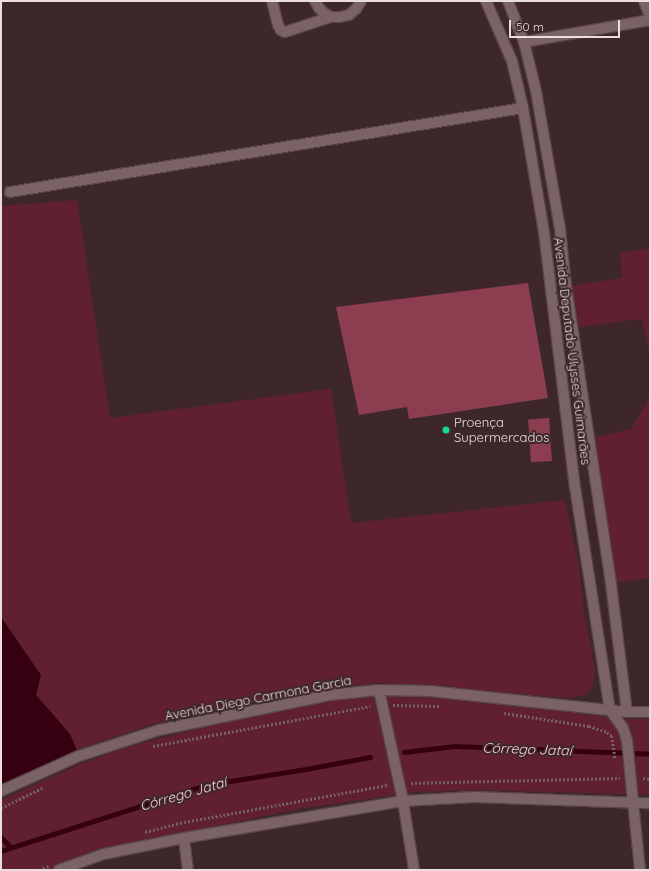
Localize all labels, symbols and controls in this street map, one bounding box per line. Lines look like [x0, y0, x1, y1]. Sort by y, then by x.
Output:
scale bar [511, 12, 622, 38]
text: 50 m [516, 19, 544, 34]
street label: Avenida Deputado Ulysses Guimarães [550, 236, 594, 466]
place label: Proença Supermercados [454, 415, 549, 446]
marker: Proença Supermercados [441, 425, 451, 435]
street label: Avenida Diego Carmona Garcia [163, 672, 353, 724]
water label: Córrego Jataí [482, 739, 572, 759]
water label: Córrego Jataí [138, 774, 228, 814]

